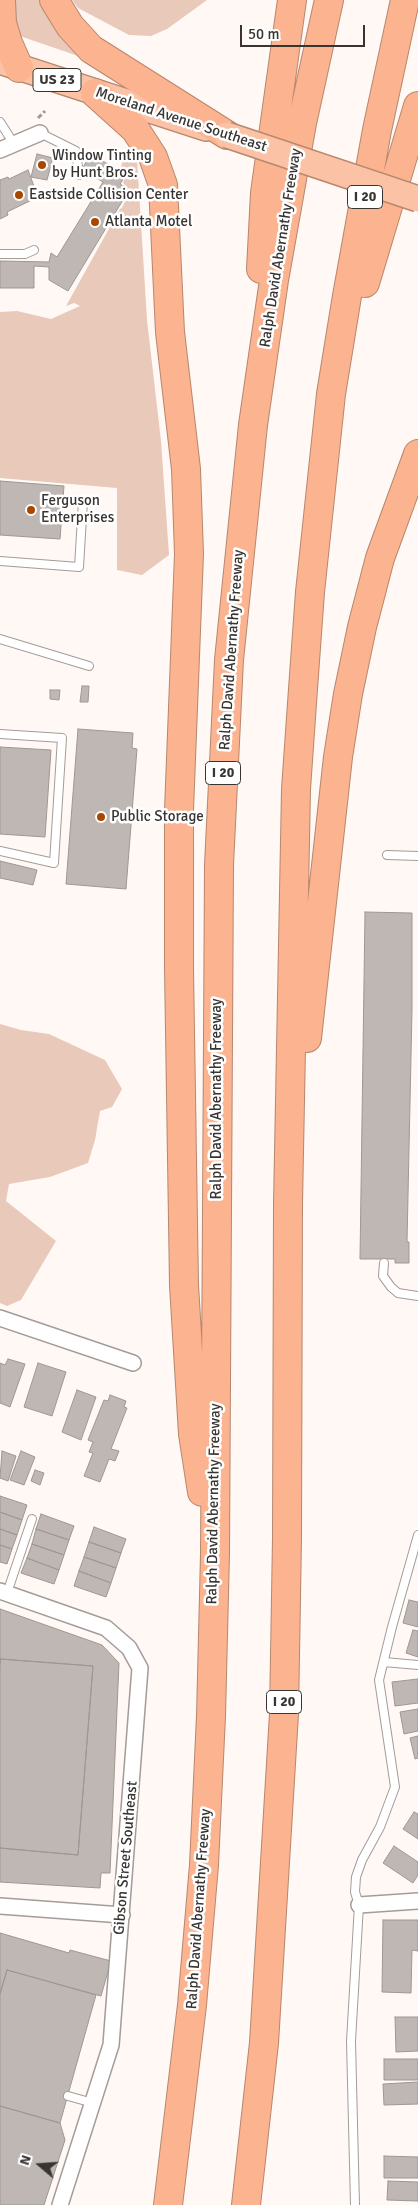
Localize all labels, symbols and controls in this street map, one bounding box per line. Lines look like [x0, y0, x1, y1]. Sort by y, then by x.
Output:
scale bar [243, 15, 368, 47]
text: 50 m [248, 25, 279, 43]
road number: US 23 [33, 68, 81, 92]
street label: Moreland Avenue Southeast [93, 84, 269, 156]
place label: Window Tinting by Hunt Bros. [52, 147, 152, 182]
street label: Ralph David Abernathy Freeway [256, 147, 306, 349]
marker: Window Tinting by Hunt Bros. [36, 159, 48, 171]
place label: Eastside Collision Center [29, 186, 188, 204]
road number: I 20 [348, 186, 382, 208]
marker: Eastside Collision Center [13, 189, 25, 201]
place label: Atlanta Motel [105, 213, 192, 231]
marker: Atlanta Motel [89, 216, 101, 228]
place label: Ferguson Enterprises [41, 492, 114, 527]
marker: Ferguson Enterprises [25, 504, 37, 516]
street label: Ralph David Abernathy Freeway [216, 549, 248, 751]
road number: I 20 [206, 761, 240, 784]
place label: Public Storage [111, 808, 204, 826]
marker: Public Storage [95, 811, 107, 823]
street label: Ralph David Abernathy Freeway [208, 998, 226, 1200]
street label: Ralph David Abernathy Freeway [203, 1403, 225, 1605]
road number: I 20 [266, 1690, 302, 1714]
street label: Gibson Street Southeast [110, 1780, 142, 1936]
street label: Ralph David Abernathy Freeway [183, 1808, 215, 2010]
north arrow [15, 2140, 65, 2190]
text: N [16, 2153, 35, 2167]

